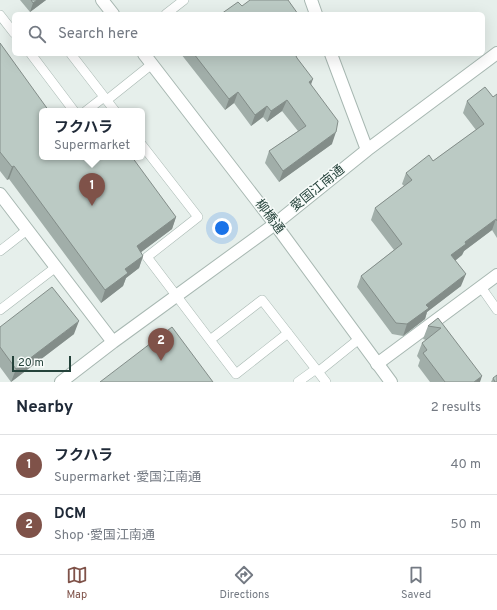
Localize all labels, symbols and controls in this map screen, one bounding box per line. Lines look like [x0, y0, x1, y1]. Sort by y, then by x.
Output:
search box [12, 12, 485, 56]
icon: search [26, 23, 48, 45]
text: Search here [58, 25, 138, 44]
popup [39, 108, 145, 160]
text: フクハラ [54, 119, 113, 138]
text: Supermarket [54, 138, 130, 154]
street label: 愛国江南通 [288, 162, 348, 216]
pin: 1 [79, 173, 105, 206]
street label: 柳橋通 [251, 197, 287, 237]
your location [212, 218, 232, 238]
pin: 2 [148, 328, 174, 361]
scale bar [12, 354, 71, 373]
text: 20 m [18, 356, 44, 370]
text: Nearby [16, 397, 73, 419]
text: 2 results [431, 400, 481, 416]
text: フクハラ [54, 447, 113, 466]
text: 1 [26, 457, 32, 473]
text: 40 m [451, 457, 481, 473]
text: Supermarket · 愛国江南通 [54, 470, 201, 486]
text: DCM [54, 505, 86, 524]
text: 2 [25, 517, 33, 533]
text: 50 m [451, 517, 481, 533]
text: Shop · 愛国江南通 [54, 528, 155, 544]
tab: Map [66, 564, 88, 602]
tab: Directions [219, 564, 269, 602]
tab: Saved [401, 564, 431, 602]

